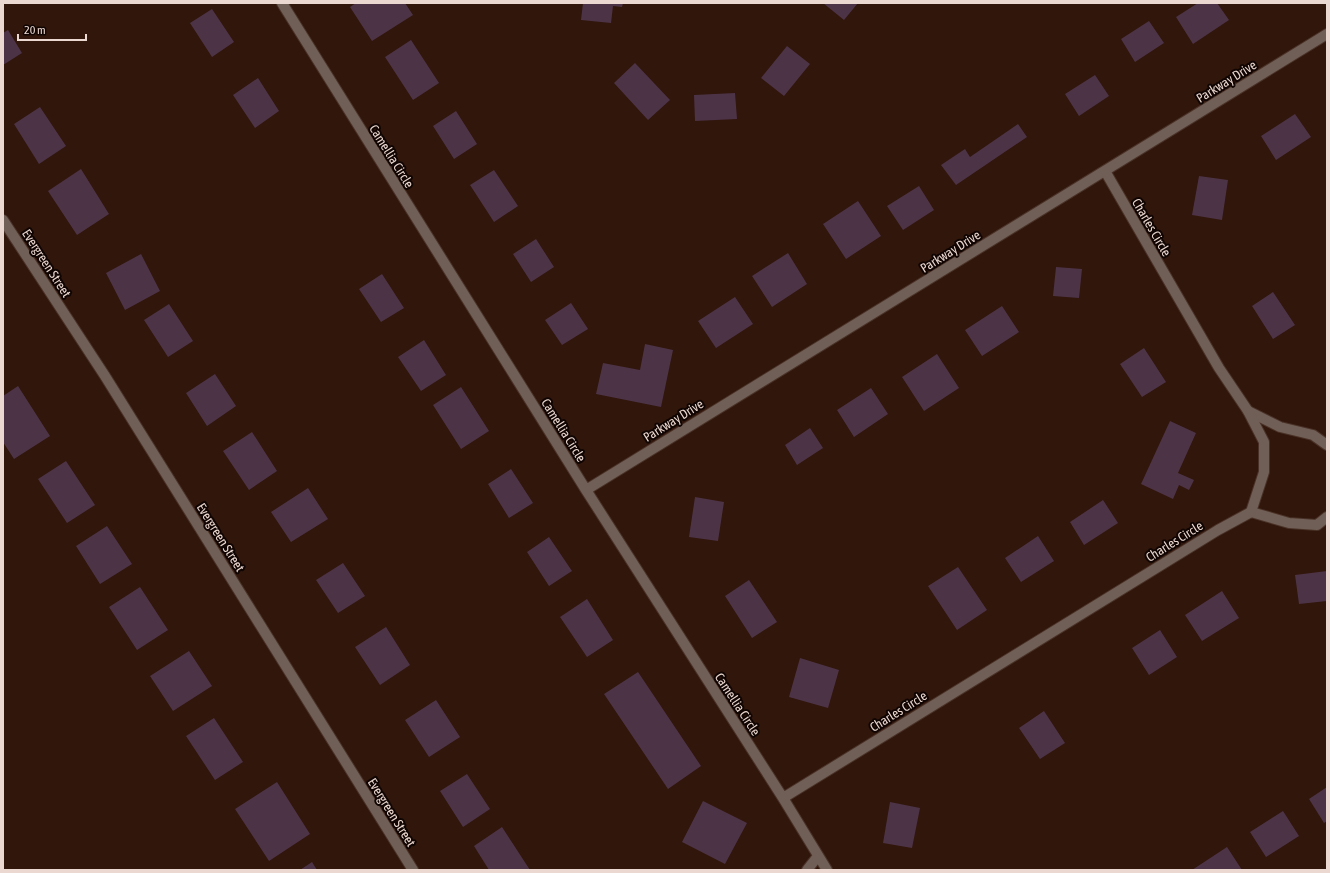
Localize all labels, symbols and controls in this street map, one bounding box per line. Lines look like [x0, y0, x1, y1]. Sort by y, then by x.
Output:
scale bar [18, 16, 86, 42]
text: 20 m [24, 23, 46, 37]
street label: Parkway Drive [1194, 57, 1259, 106]
street label: Camellia Circle [366, 122, 417, 191]
street label: Charles Circle [1129, 196, 1174, 259]
street label: Evergreen Street [19, 227, 74, 300]
street label: Parkway Drive [918, 227, 983, 276]
street label: Camellia Circle [538, 396, 589, 465]
street label: Parkway Drive [641, 396, 706, 445]
street label: Evergreen Street [194, 500, 248, 574]
street label: Charles Circle [1143, 518, 1206, 565]
street label: Camellia Circle [712, 670, 763, 738]
street label: Charles Circle [867, 688, 930, 735]
street label: Evergreen Street [365, 775, 419, 849]

